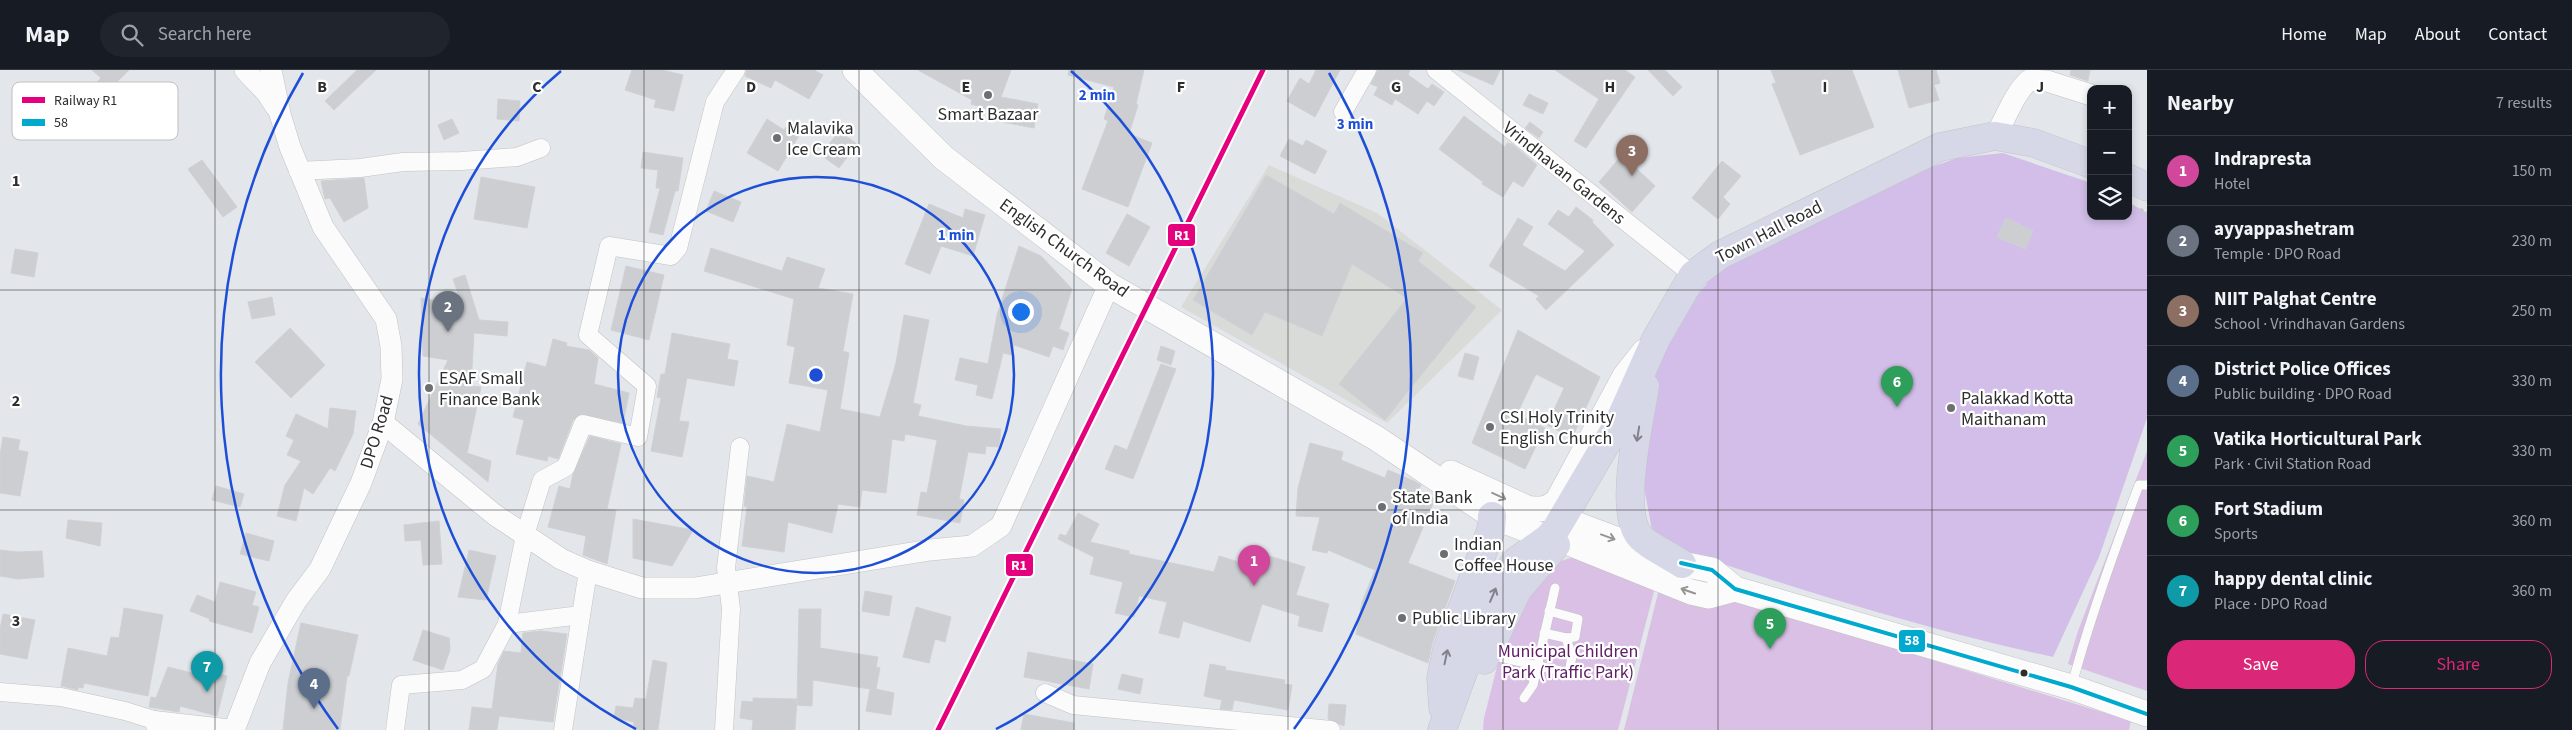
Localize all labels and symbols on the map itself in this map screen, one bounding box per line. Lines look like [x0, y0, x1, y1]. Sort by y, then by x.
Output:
text: B [317, 76, 327, 98]
text: C [532, 76, 542, 98]
text: D [746, 76, 756, 98]
text: E [962, 76, 970, 98]
text: F [1177, 76, 1185, 98]
text: G [1391, 76, 1401, 98]
text: H [1605, 76, 1615, 98]
text: I [1823, 76, 1827, 98]
text: J [2036, 76, 2044, 98]
legend [12, 82, 178, 140]
text: 2 min [1079, 85, 1115, 106]
marker: Smart Bazaar [982, 89, 994, 101]
text: Railway R1 [54, 91, 117, 111]
place label: Smart Bazaar [938, 102, 1039, 127]
text: 58 [54, 113, 68, 133]
text: 3 min [1337, 114, 1373, 135]
place label: Malavika Ice Cream [787, 116, 861, 162]
street label: Vrindhavan Gardens [1497, 116, 1631, 230]
marker: Malavika Ice Cream [771, 132, 783, 144]
pin: 3 [1616, 135, 1648, 176]
text: 1 [12, 170, 20, 192]
street label: English Church Road [994, 192, 1134, 304]
street label: Town Hall Road [1711, 194, 1827, 270]
line badge: R1 [1167, 223, 1196, 247]
text: 1 min [938, 225, 974, 246]
text: R1 [1174, 226, 1190, 246]
pin: 2 [432, 291, 464, 332]
your location [1008, 299, 1034, 325]
place label: ESAF Small Finance Bank [439, 366, 540, 412]
centre of rings [807, 366, 825, 384]
pin: 6 [1881, 366, 1913, 407]
marker: ESAF Small Finance Bank [423, 382, 435, 394]
place label: Palakkad Kotta Maithanam [1961, 386, 2074, 432]
text: 2 [12, 390, 20, 412]
street label: DPO Road [354, 392, 400, 472]
marker: Palakkad Kotta Maithanam [1945, 402, 1957, 414]
place label: CSI Holy Trinity English Church [1500, 405, 1615, 451]
marker: CSI Holy Trinity English Church [1484, 421, 1496, 433]
one-way arrow [1632, 425, 1642, 441]
place label: State Bank of India [1392, 485, 1473, 531]
one-way arrow [1491, 492, 1506, 501]
marker: State Bank of India [1376, 501, 1388, 513]
place label: Indian Coffee House [1454, 532, 1553, 578]
one-way arrow [1599, 533, 1615, 542]
pin: 1 [1238, 545, 1270, 586]
marker: Indian Coffee House [1438, 548, 1450, 560]
line badge: R1 [1005, 553, 1034, 577]
text: R1 [1011, 556, 1027, 576]
one-way arrow [1680, 585, 1696, 595]
one-way arrow [1489, 588, 1499, 603]
place label: Public Library [1412, 606, 1516, 631]
pin: 5 [1754, 608, 1786, 649]
text: 3 [12, 610, 20, 632]
marker: Public Library [1396, 612, 1408, 624]
line badge: 58 [1898, 629, 1926, 653]
text: 58 [1905, 631, 1919, 651]
park label: Municipal Children Park (Traffic Park) [1498, 639, 1638, 685]
one-way arrow [1441, 649, 1451, 665]
pin: 7 [191, 651, 223, 692]
pin: 4 [298, 668, 330, 709]
unlabelled marker [2019, 668, 2029, 678]

